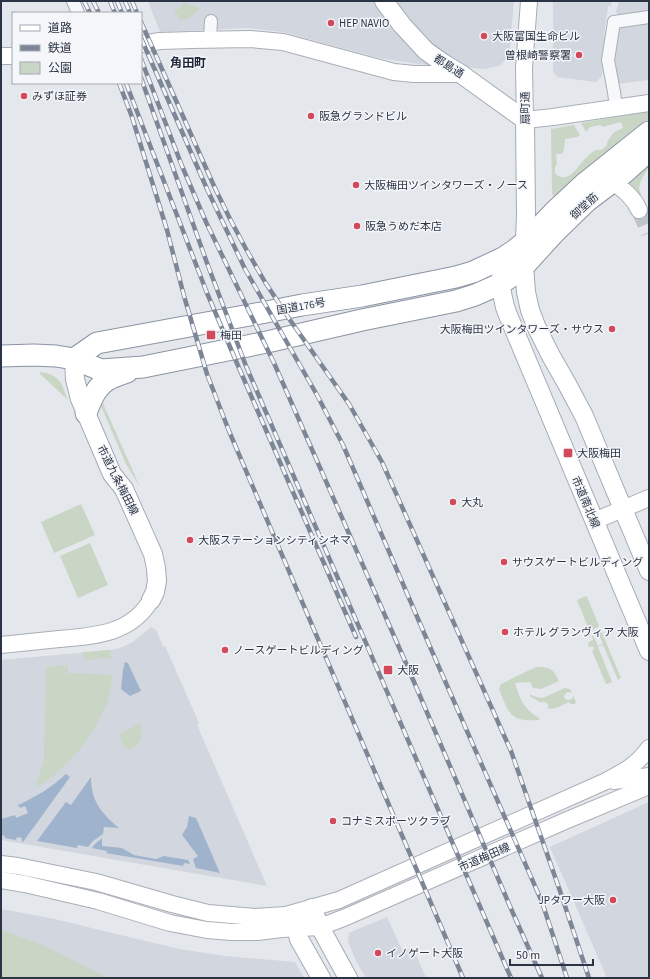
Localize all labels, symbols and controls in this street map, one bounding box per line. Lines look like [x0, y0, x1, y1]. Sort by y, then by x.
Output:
legend [12, 12, 142, 84]
place label: HEP NAVIO [339, 16, 389, 31]
marker: HEP NAVIO [326, 18, 336, 28]
text: 道路 [48, 20, 72, 37]
place label: 大阪富国生命ビル [492, 29, 580, 44]
marker: 大阪富国生命ビル [479, 31, 489, 41]
text: 鉄道 [48, 40, 72, 57]
place label: 曽根崎警察署 [505, 48, 571, 63]
marker: 曽根崎警察署 [574, 50, 584, 60]
street label: 都島通 [431, 51, 467, 82]
district label: 角田町 [170, 55, 206, 72]
text: 公園 [48, 60, 72, 77]
place label: みずほ証券 [32, 89, 87, 104]
marker: みずほ証券 [19, 91, 29, 101]
street label: 扇町通 [518, 91, 533, 125]
place label: 阪急グランドビル [319, 109, 407, 124]
marker: 阪急グランドビル [306, 111, 316, 121]
place label: 大阪梅田ツインタワーズ・ノース [364, 178, 528, 193]
marker: 大阪梅田ツインタワーズ・ノース [351, 180, 361, 190]
street label: 御堂筋 [566, 190, 602, 224]
place label: 阪急うめだ本店 [365, 219, 442, 234]
marker: 阪急うめだ本店 [352, 221, 362, 231]
street label: 国道176号 [275, 295, 327, 318]
place label: 大阪梅田ツインタワーズ・サウス [440, 322, 604, 337]
marker: 大阪梅田ツインタワーズ・サウス [607, 324, 617, 334]
place label: 梅田 [220, 328, 242, 343]
marker: 梅田 [205, 329, 217, 341]
street label: 市道九条梅田線 [93, 443, 142, 518]
place label: 大阪梅田 [577, 446, 621, 461]
marker: 大阪梅田 [562, 447, 574, 459]
street label: 市道南北線 [568, 474, 603, 530]
place label: 大丸 [461, 495, 483, 510]
marker: 大丸 [448, 497, 458, 507]
place label: 大阪ステーションシティシネマ [198, 533, 351, 548]
marker: 大阪ステーションシティシネマ [185, 535, 195, 545]
place label: サウスゲートビルディング [512, 555, 643, 570]
marker: サウスゲートビルディング [499, 557, 509, 567]
place label: ホテル グランヴィア 大阪 [513, 625, 638, 640]
marker: ホテル グランヴィア 大阪 [500, 627, 510, 637]
place label: ノースゲートビルディング [233, 643, 364, 658]
marker: ノースゲートビルディング [220, 645, 230, 655]
place label: 大阪 [397, 663, 419, 678]
marker: 大阪 [382, 664, 394, 676]
place label: コナミスポーツクラブ [341, 814, 451, 829]
marker: コナミスポーツクラブ [328, 816, 338, 826]
street label: 市道梅田線 [456, 839, 512, 875]
place label: JPタワー大阪 [539, 893, 605, 908]
marker: JPタワー大阪 [608, 895, 618, 905]
scale bar [510, 941, 593, 967]
place label: イノゲート大阪 [386, 946, 463, 961]
text: 50 m [516, 947, 540, 964]
marker: イノゲート大阪 [373, 948, 383, 958]

